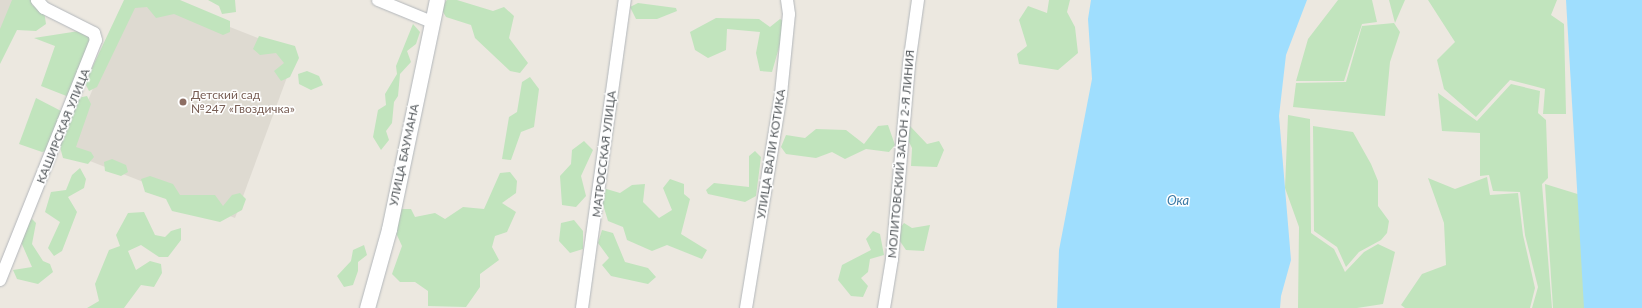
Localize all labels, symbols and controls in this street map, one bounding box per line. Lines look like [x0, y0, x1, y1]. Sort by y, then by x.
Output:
street label: МОЛИТОВСКИЙ ЗАТОН 2-Я ЛИНИЯ [885, 49, 917, 259]
street label: КАШИРСКАЯ УЛИЦА [33, 66, 93, 186]
place label: Детский сад №247 «Гвоздичка» [191, 88, 295, 116]
street label: УЛИЦА ВАЛИ КОТИКА [754, 88, 788, 220]
street label: МАТРОССКАЯ УЛИЦА [589, 90, 619, 218]
marker: Детский сад №247 «Гвоздичка» [178, 97, 188, 107]
street label: УЛИЦА БАУМАНА [386, 103, 422, 207]
water label: Ока [1167, 192, 1189, 208]

